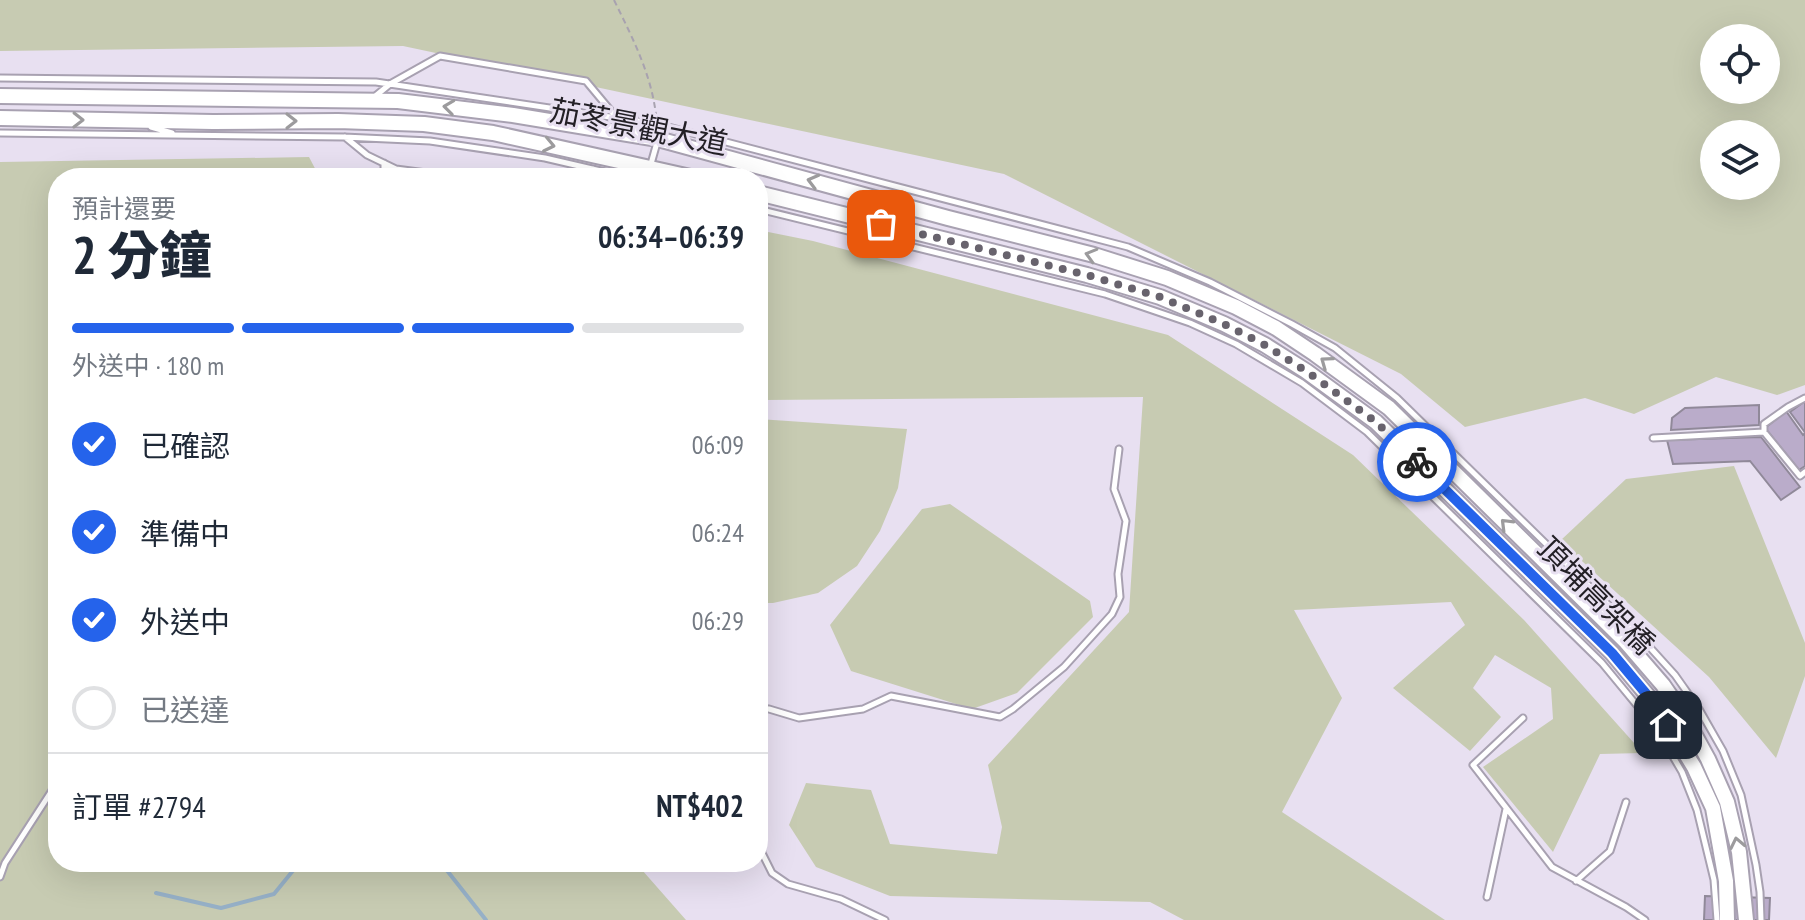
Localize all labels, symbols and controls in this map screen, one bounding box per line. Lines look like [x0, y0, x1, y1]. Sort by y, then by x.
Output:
map controls [1700, 24, 1780, 200]
button: locate [1700, 24, 1780, 104]
street label: 茄苳景觀大道 [547, 90, 731, 162]
one-way arrow [442, 98, 455, 115]
one-way arrow [72, 111, 85, 128]
one-way arrow [285, 112, 298, 130]
button: layers [1700, 120, 1780, 200]
one-way arrow [542, 136, 555, 153]
one-way arrow [806, 174, 820, 190]
pin [847, 190, 915, 258]
text: 預計還要 [72, 192, 176, 225]
icon: bag [859, 202, 903, 246]
text: 06:34–06:39 [598, 217, 744, 256]
text: 2 分鐘 [72, 221, 212, 288]
one-way arrow [1085, 247, 1098, 264]
text: 外送中 · 180 m [72, 349, 224, 382]
one-way arrow [1320, 357, 1335, 372]
icon: check [72, 422, 116, 466]
courier [1377, 422, 1457, 502]
text: 已確認 [140, 426, 230, 465]
text: 06:09 [692, 428, 744, 461]
icon: bike [1395, 440, 1439, 484]
icon: check [72, 510, 116, 554]
text: 準備中 [140, 514, 230, 553]
text: 06:24 [692, 516, 744, 549]
one-way arrow [1501, 519, 1515, 533]
street label: 頂埔高架橋 [1530, 528, 1664, 662]
icon: check [72, 598, 116, 642]
text: 外送中 [140, 602, 230, 641]
text: 06:29 [692, 604, 744, 637]
text: 已送達 [140, 690, 230, 729]
pin [1634, 691, 1702, 759]
icon: home [1646, 703, 1690, 747]
text: NT$402 [656, 786, 744, 825]
text: 訂單 #2794 [72, 787, 206, 826]
one-way arrow [1729, 836, 1746, 850]

